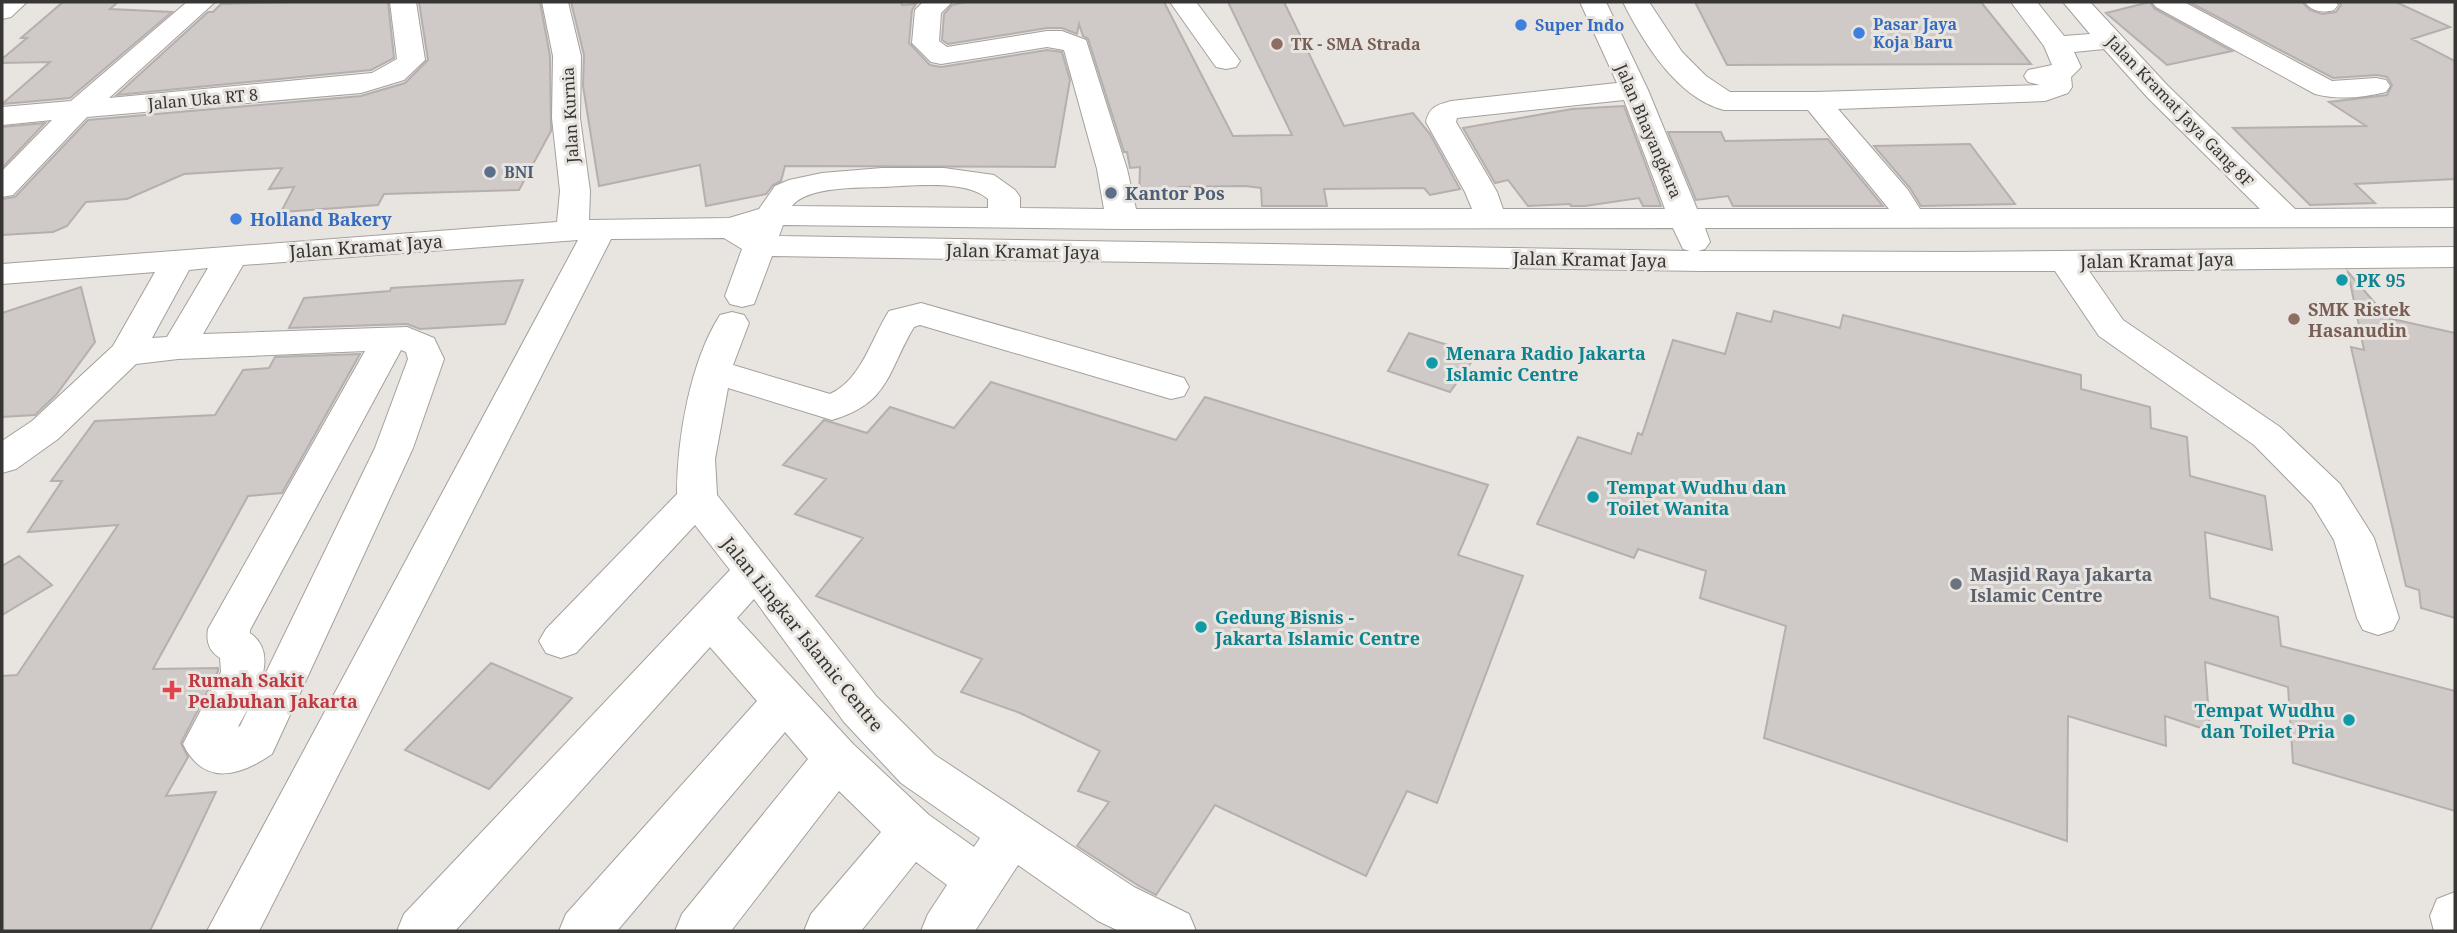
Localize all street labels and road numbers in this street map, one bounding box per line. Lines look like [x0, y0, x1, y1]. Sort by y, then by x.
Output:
street label: Jalan Kramat Jaya Gang 8F [2101, 30, 2258, 192]
street label: Jalan Bhayangkara [1610, 59, 1687, 202]
street label: Jalan Kurnia [556, 66, 584, 165]
street label: Jalan Uka RT 8 [146, 83, 259, 115]
street label: Jalan Kramat Jaya [287, 229, 444, 263]
street label: Jalan Kramat Jaya [945, 238, 1100, 264]
street label: Jalan Kramat Jaya [1512, 246, 1667, 272]
street label: Jalan Kramat Jaya [2079, 247, 2234, 273]
street label: Jalan Lingkar Islamic Centre [716, 531, 889, 736]

